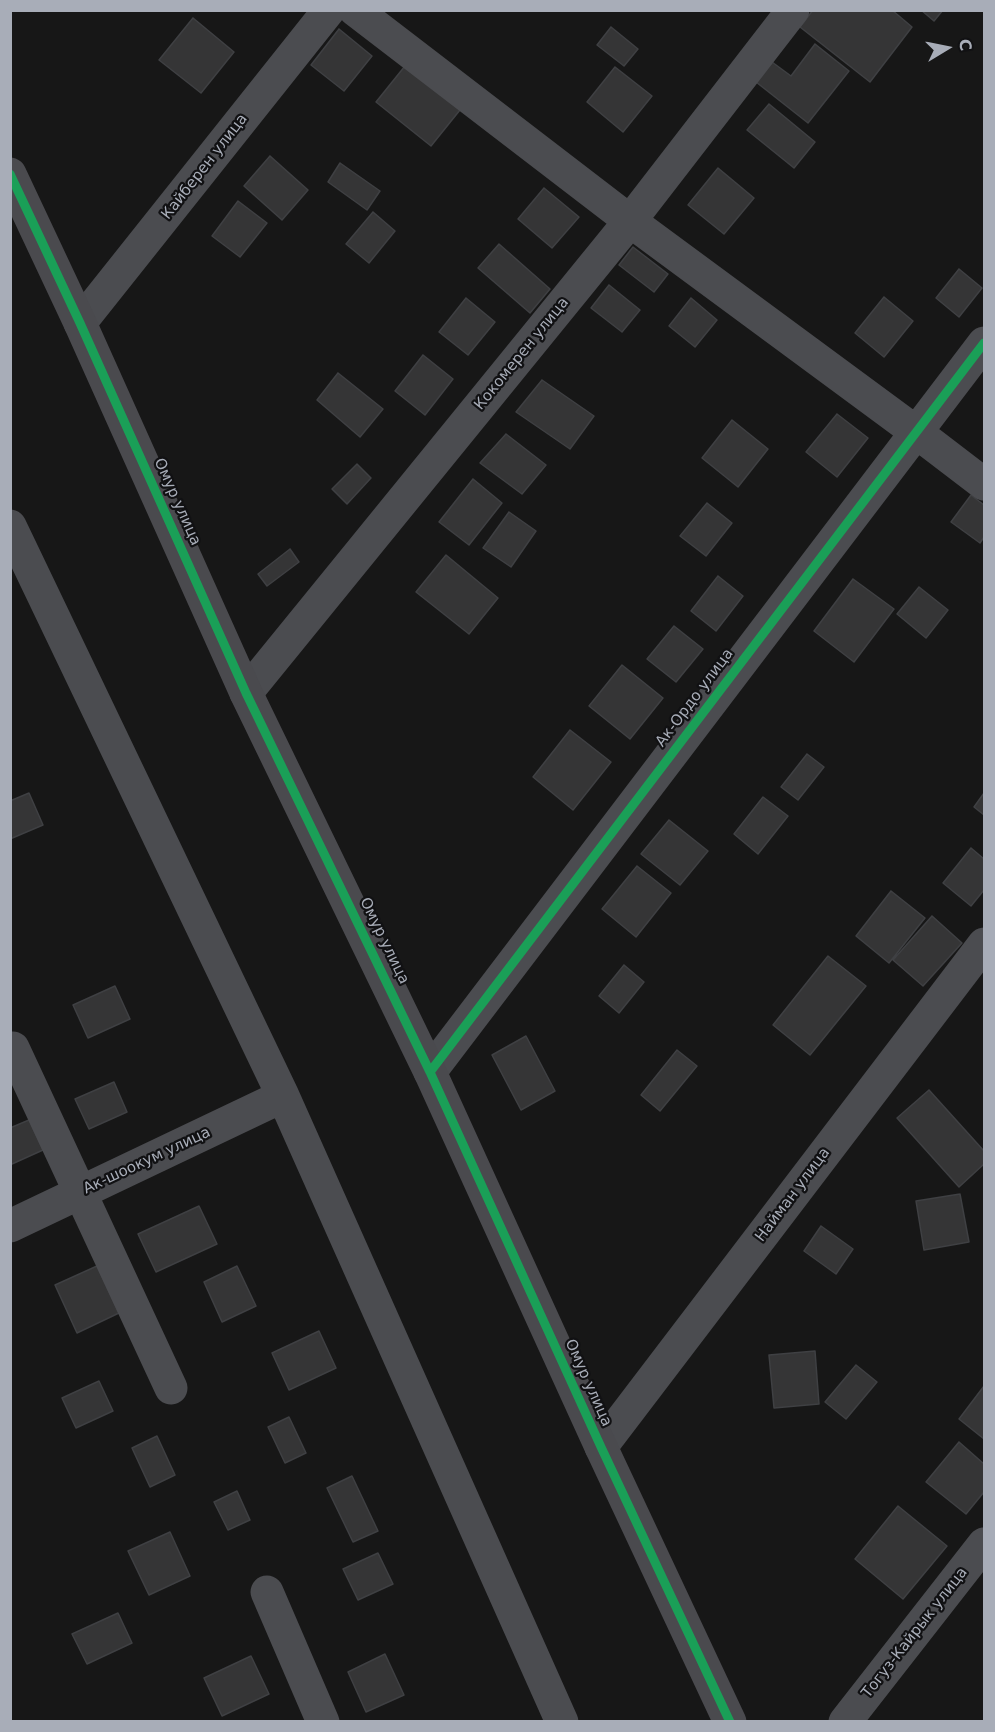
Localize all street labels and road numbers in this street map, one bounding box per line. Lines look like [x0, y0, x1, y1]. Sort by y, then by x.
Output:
street label: Кайберен улица [158, 111, 252, 223]
street label: Кокомерен улица [471, 294, 573, 414]
street label: Омур улица [150, 455, 204, 549]
street label: Ак-Ордо улица [652, 645, 738, 751]
street label: Омур улица [355, 895, 413, 987]
street label: Ак-шоокум улица [80, 1124, 214, 1198]
street label: Найман улица [752, 1144, 834, 1246]
street label: Омур улица [561, 1336, 615, 1430]
street label: Тогуз-Кайрык улица [858, 1564, 972, 1702]

